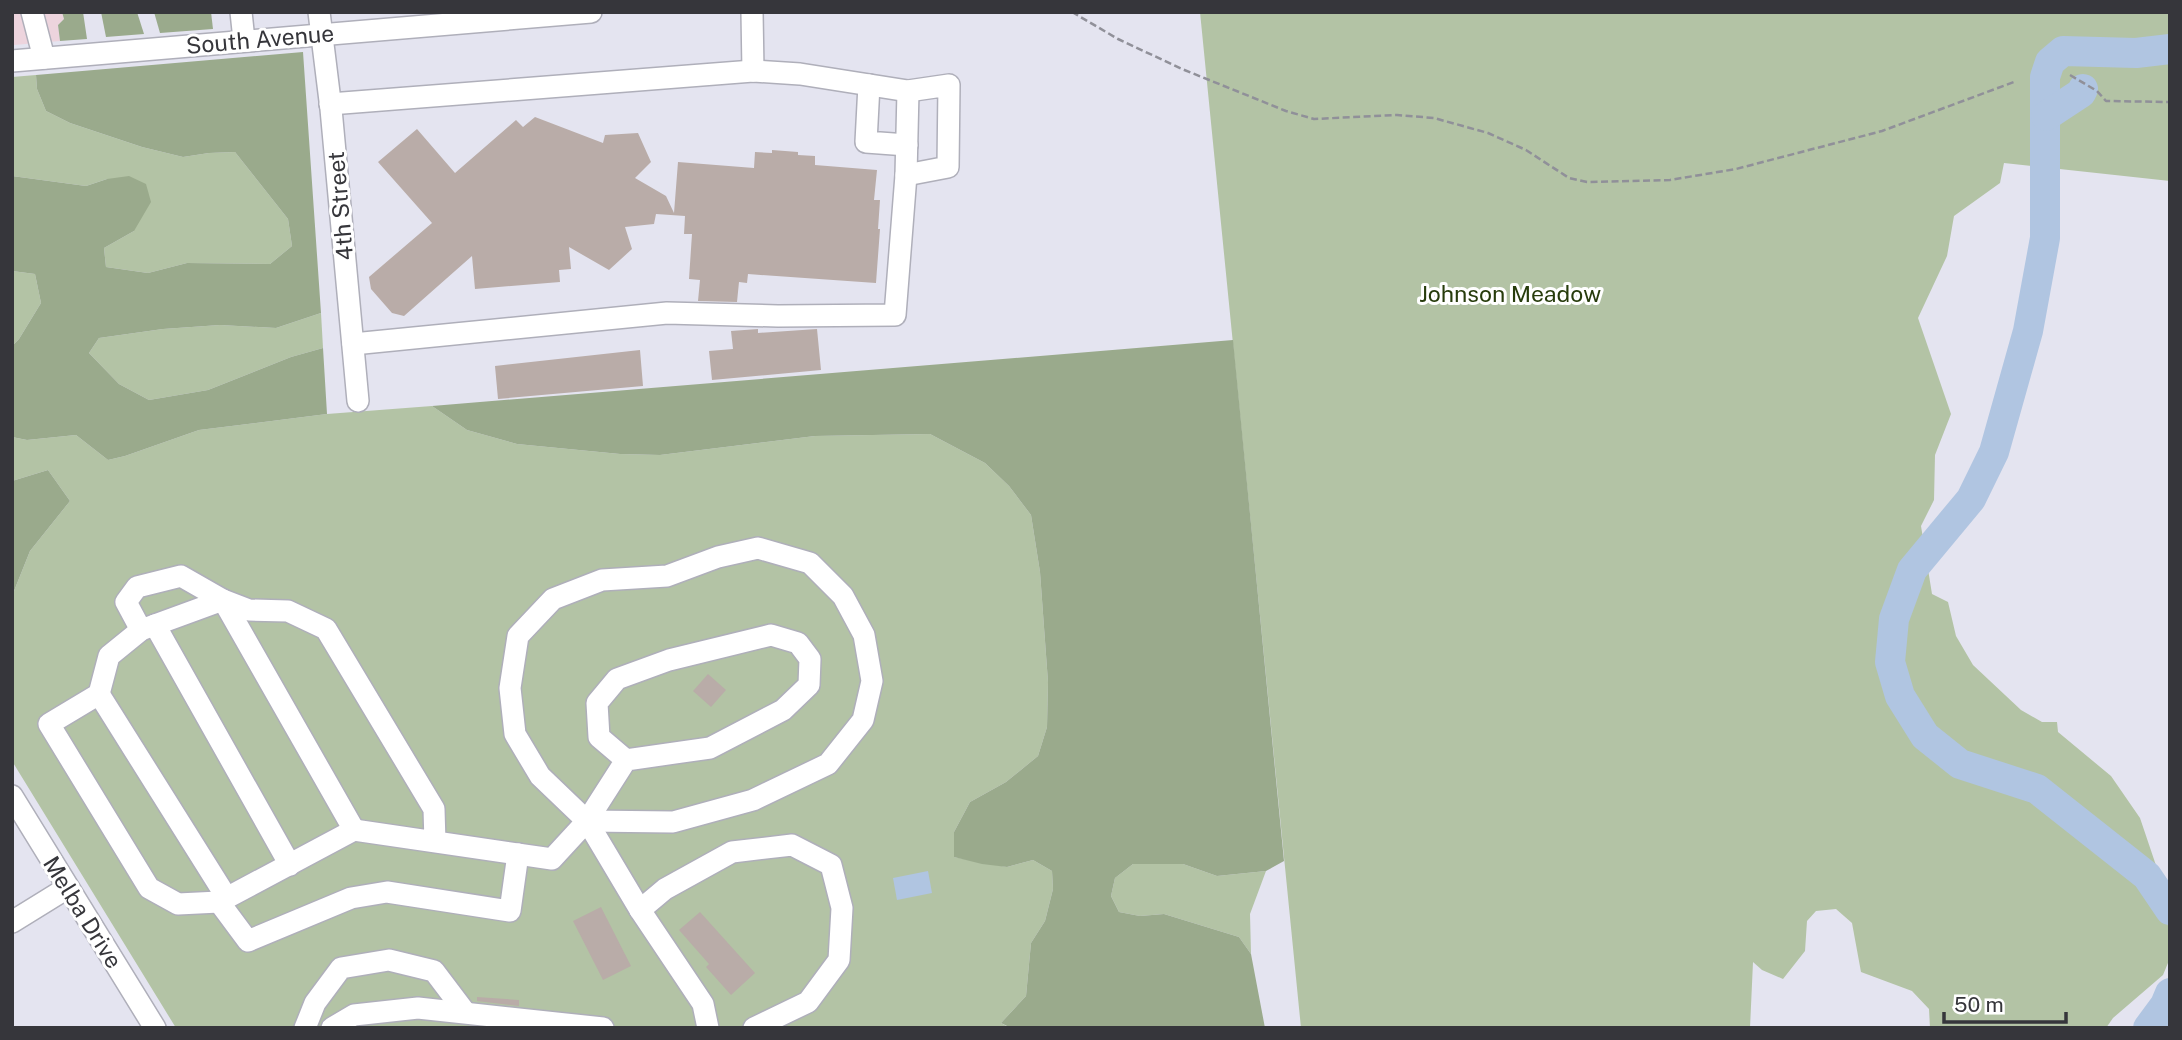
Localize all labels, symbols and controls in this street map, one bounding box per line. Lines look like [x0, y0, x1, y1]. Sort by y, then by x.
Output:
street label: South Avenue [185, 19, 335, 59]
street label: 4th Street [322, 150, 358, 262]
park label: Johnson Meadow [1419, 280, 1601, 307]
street label: Melba Drive [38, 851, 128, 973]
scale bar [1944, 981, 2066, 1025]
text: 50 m [1954, 992, 2004, 1017]

